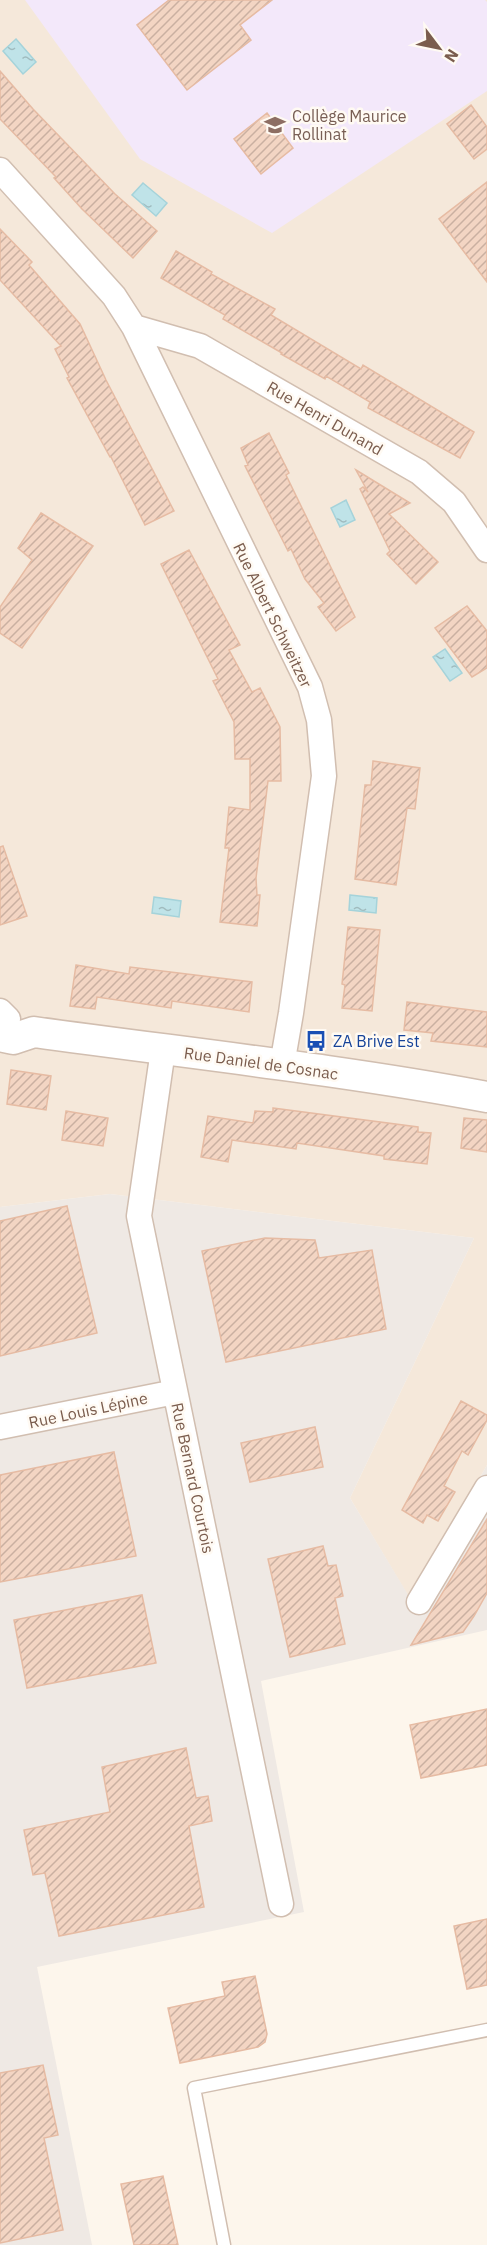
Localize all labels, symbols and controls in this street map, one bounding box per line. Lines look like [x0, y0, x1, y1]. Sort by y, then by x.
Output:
north arrow [409, 18, 469, 78]
text: N [440, 46, 463, 66]
place label: Collège Maurice Rollinat [292, 106, 407, 144]
school or university icon: Collège Maurice Rollinat [263, 113, 287, 137]
street label: Rue Henri Dunand [263, 377, 387, 459]
street label: Rue Albert Schweitzer [229, 539, 317, 691]
bus stop icon: ZA Brive Est [304, 1029, 328, 1053]
place label: ZA Brive Est [333, 1031, 420, 1051]
street label: Rue Daniel de Cosnac [183, 1042, 339, 1084]
street label: Rue Louis Lépine [27, 1388, 150, 1432]
street label: Rue Bernard Courtois [167, 1401, 219, 1555]

